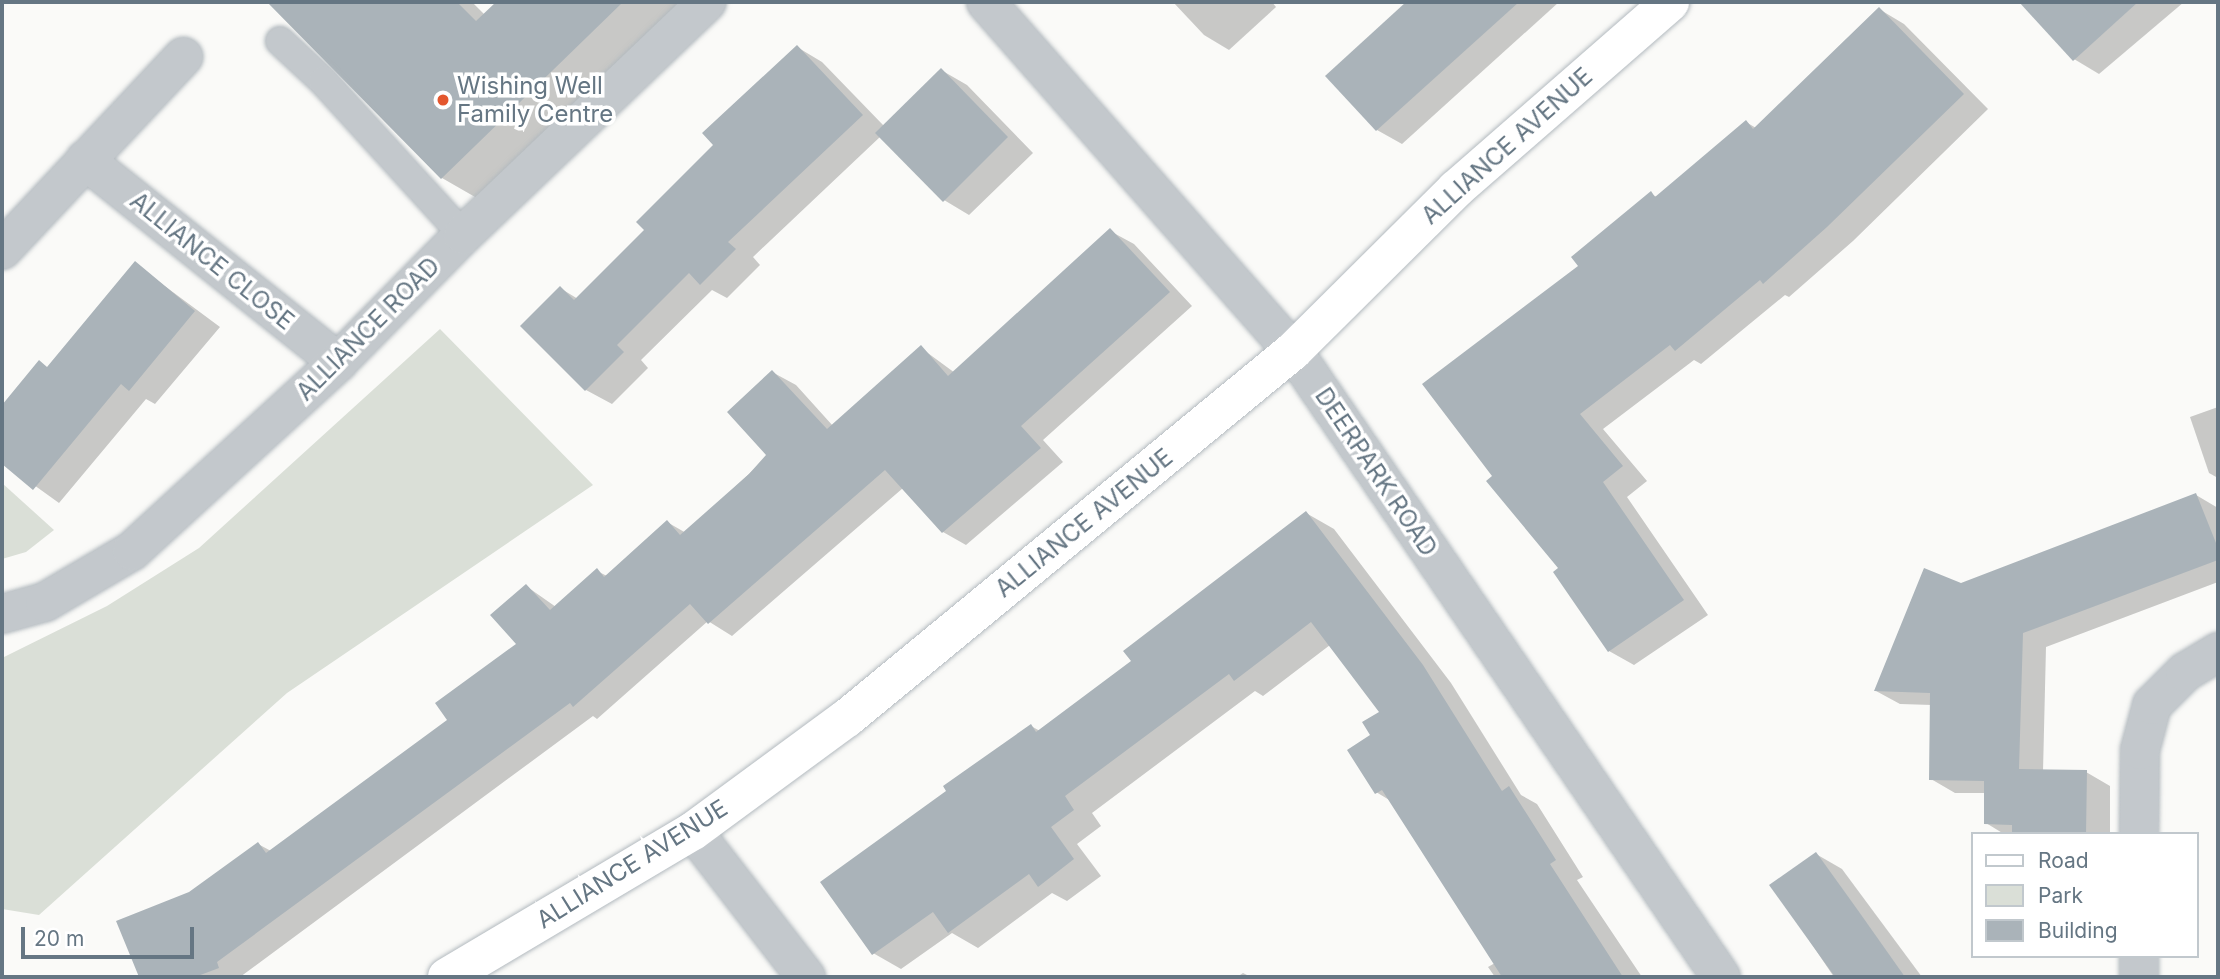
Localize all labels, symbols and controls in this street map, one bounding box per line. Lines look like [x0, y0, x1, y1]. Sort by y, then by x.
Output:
street label: ALLIANCE AVENUE [1416, 62, 1598, 230]
place label: Wishing Well Family Centre [457, 72, 613, 128]
marker: Wishing Well Family Centre [435, 92, 451, 108]
street label: ALLIANCE CLOSE [124, 186, 300, 336]
street label: ALLIANCE ROAD [291, 252, 445, 406]
street label: DEERPARK ROAD [1309, 382, 1443, 562]
street label: ALLIANCE AVENUE [990, 443, 1178, 603]
street label: ALLIANCE AVENUE [531, 794, 733, 934]
legend [1972, 832, 2199, 958]
text: Road [2038, 848, 2089, 873]
text: Park [2038, 883, 2083, 908]
scale bar [24, 912, 198, 956]
text: Building [2038, 918, 2118, 943]
text: 20 m [34, 926, 84, 951]

